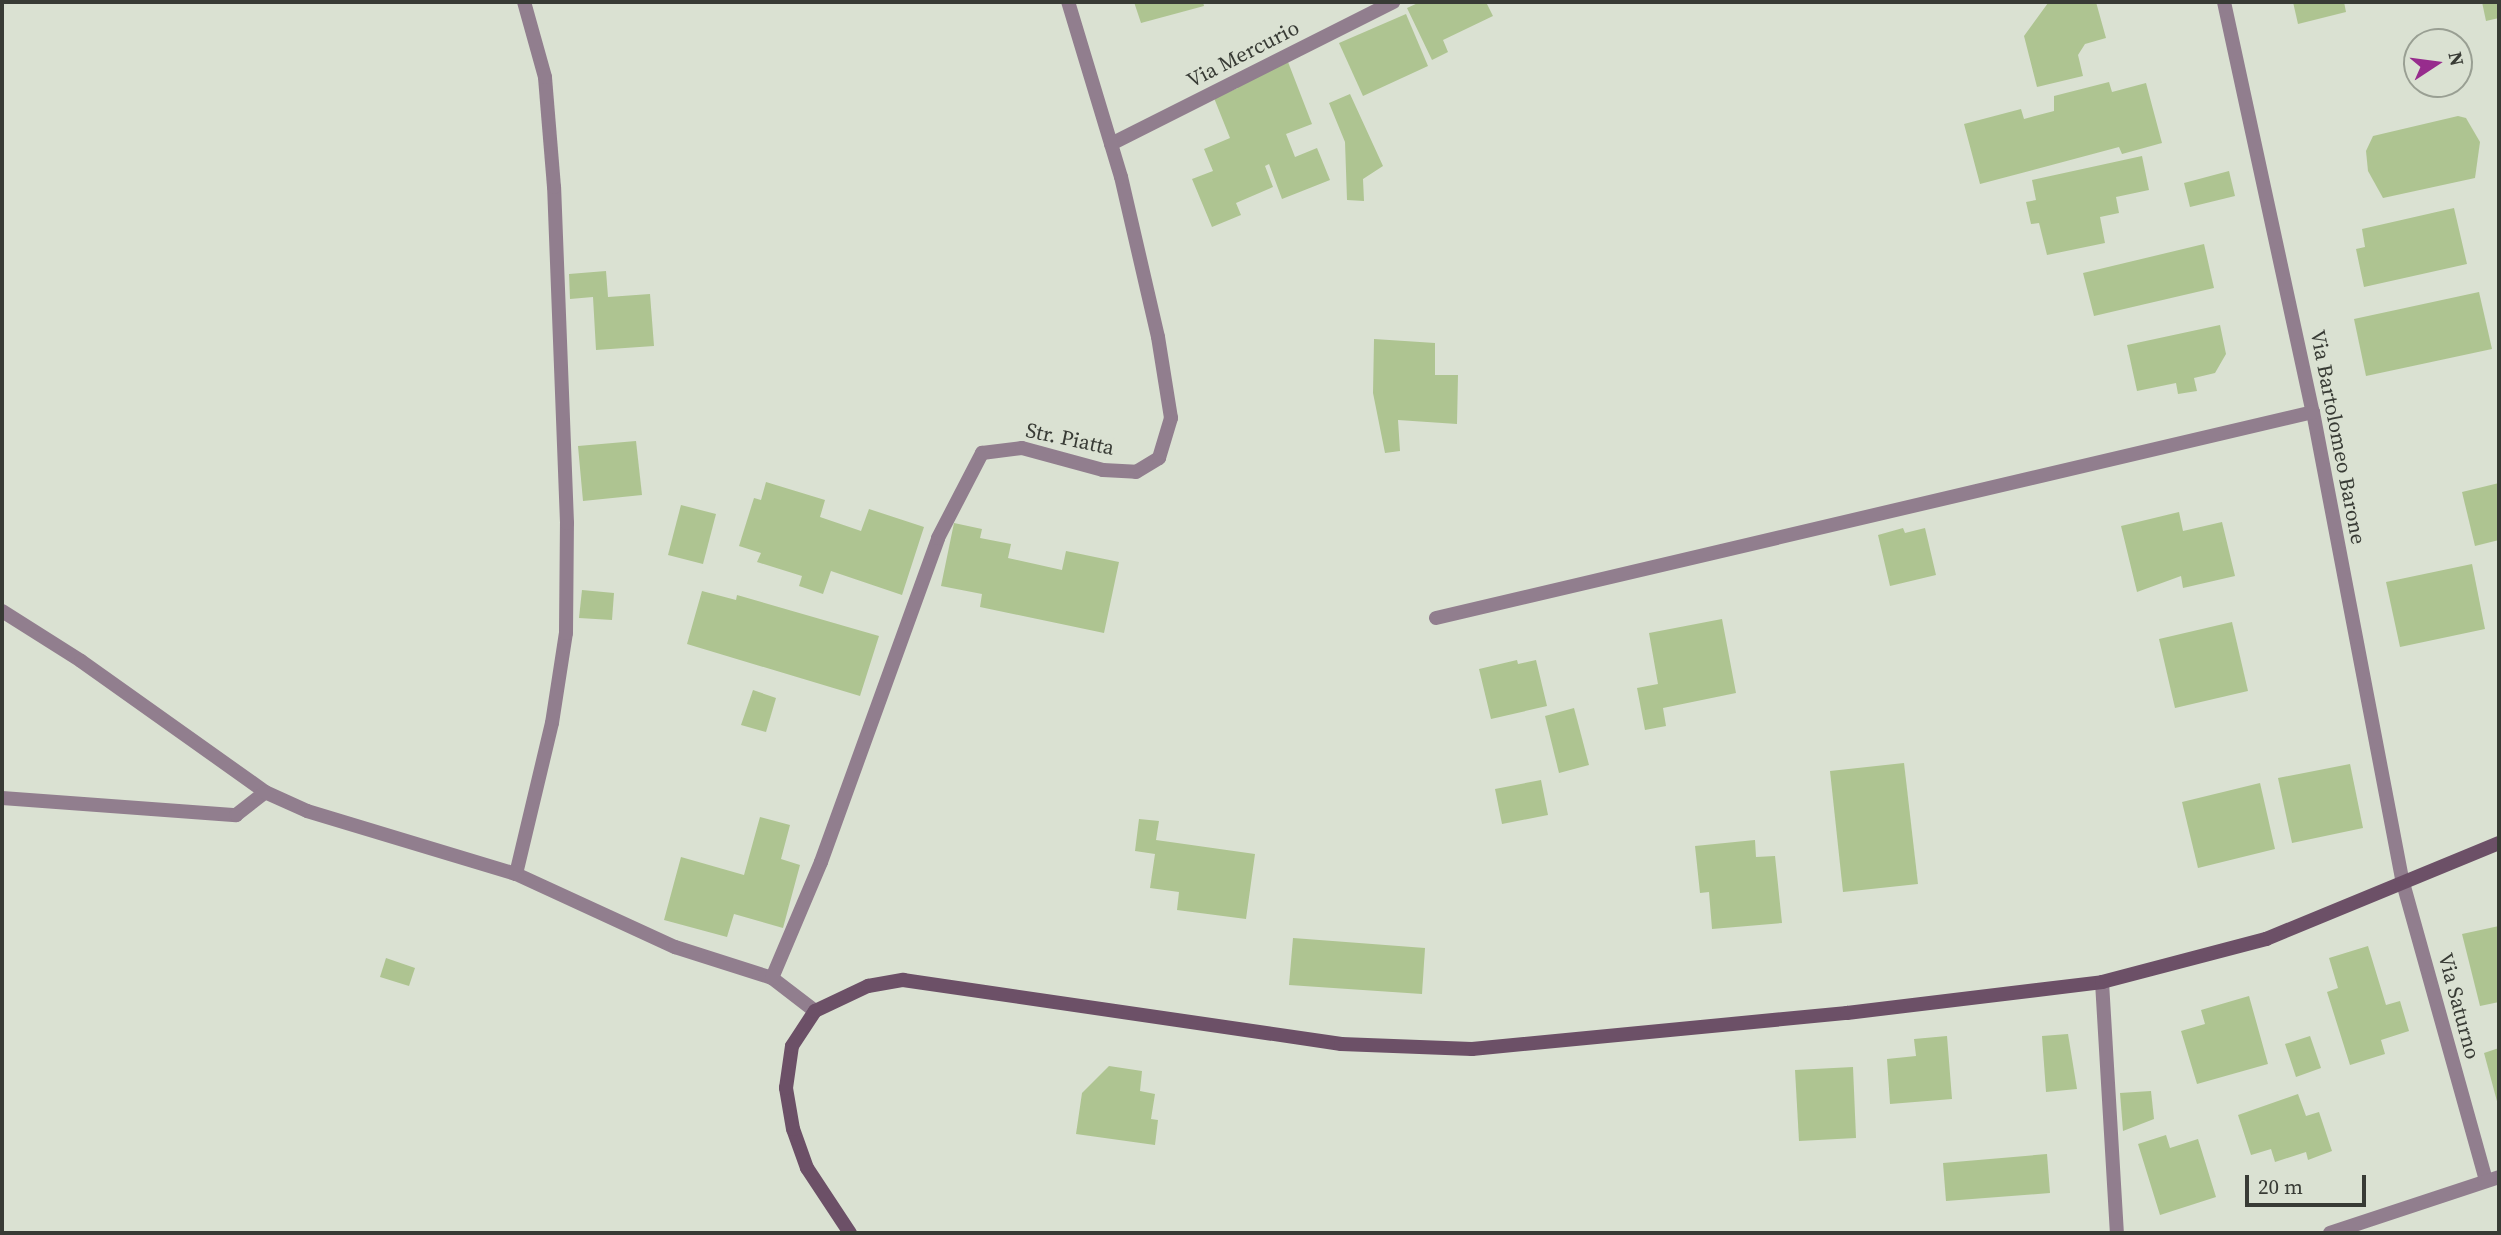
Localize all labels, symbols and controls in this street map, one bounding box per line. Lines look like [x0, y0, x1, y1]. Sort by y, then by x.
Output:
street label: Via Mercurio [1183, 15, 1303, 93]
north arrow [2403, 28, 2473, 98]
text: N [2442, 49, 2471, 68]
street label: Via Bartolomeo Barone [2305, 328, 2371, 546]
street label: Str. Piatta [1024, 417, 1116, 461]
street label: Via Saturno [2433, 950, 2485, 1062]
scale bar [2249, 1162, 2370, 1206]
text: 20 m [2258, 1172, 2303, 1201]

